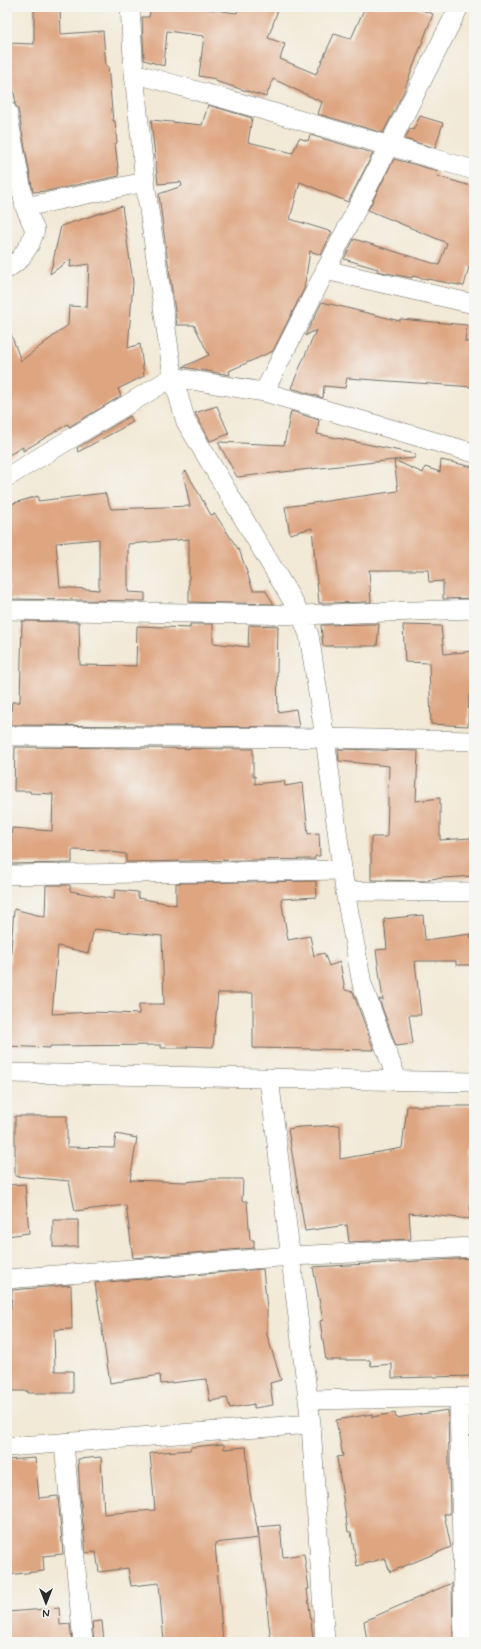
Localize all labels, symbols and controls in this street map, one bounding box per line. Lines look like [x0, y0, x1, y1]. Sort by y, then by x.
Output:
north arrow [26, 1583, 66, 1623]
text: N [42, 1605, 50, 1619]

